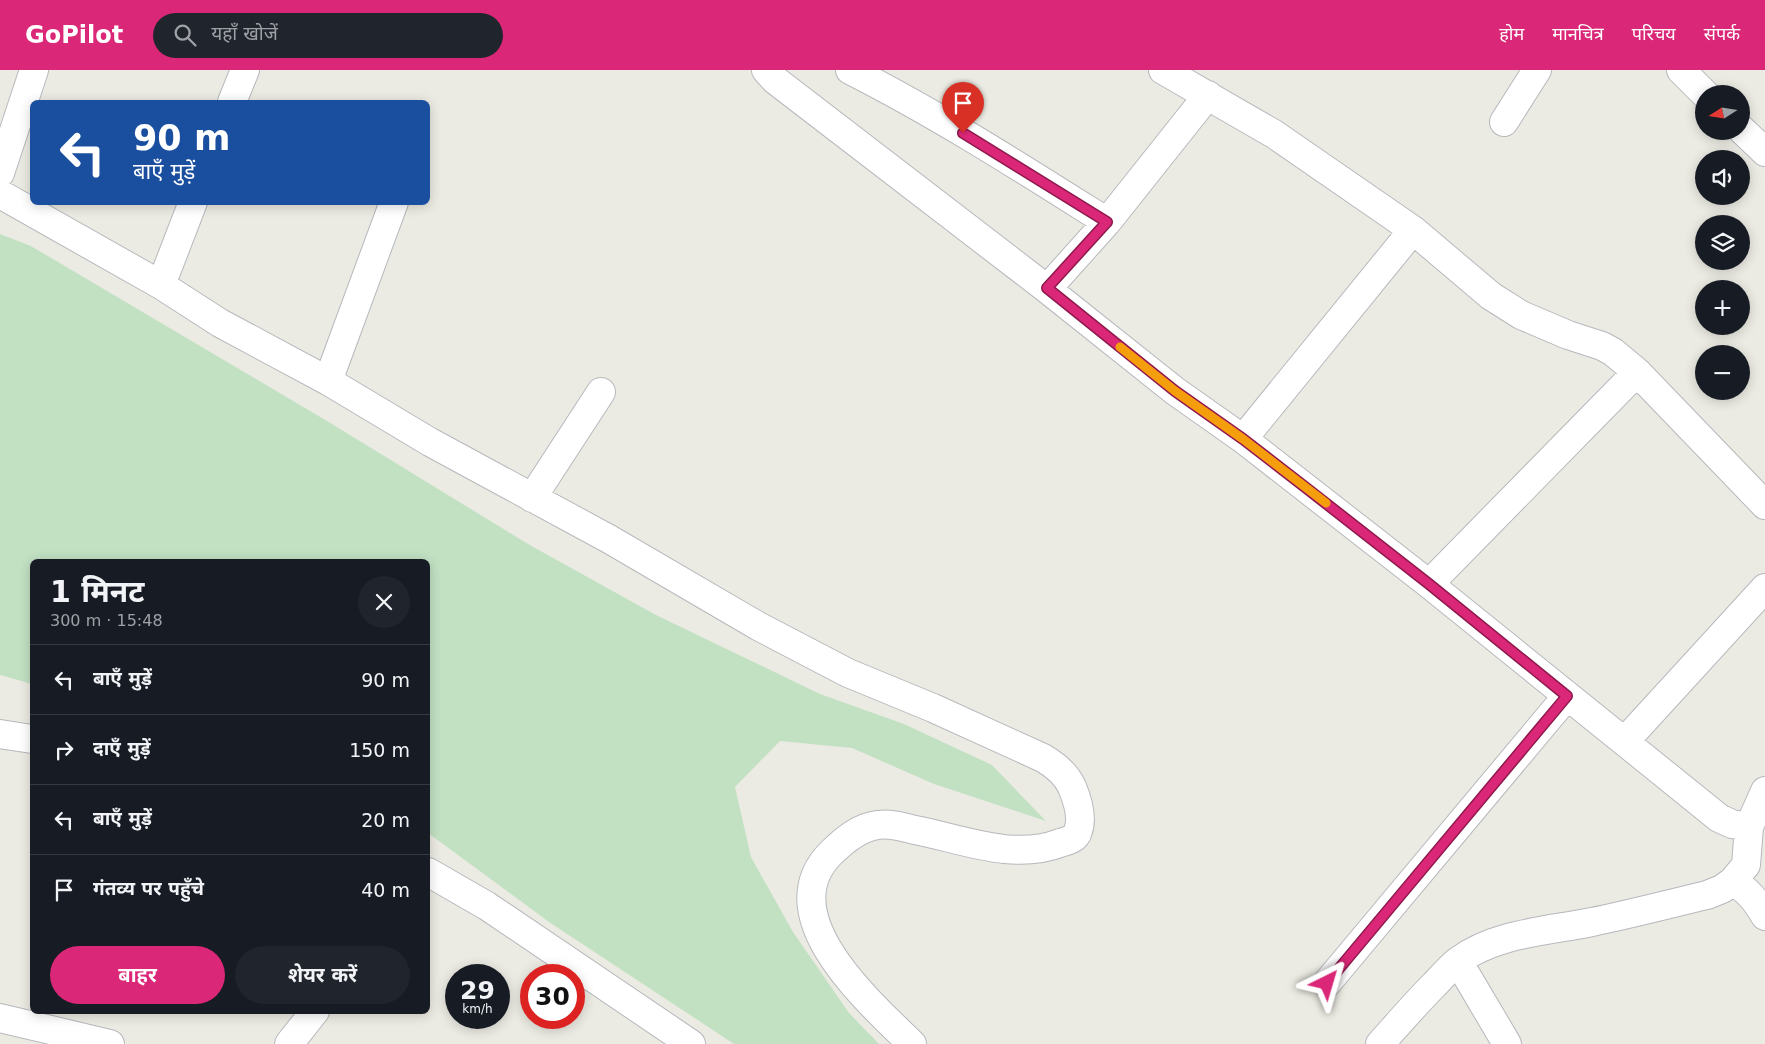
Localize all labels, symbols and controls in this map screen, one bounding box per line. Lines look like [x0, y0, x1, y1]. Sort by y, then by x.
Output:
search box [153, 13, 503, 58]
text: GoPilot [25, 21, 123, 49]
icon: search [171, 21, 199, 49]
text: यहाँ खोजें [211, 22, 278, 44]
text: होम [1499, 23, 1524, 44]
text: मानचित्र [1552, 23, 1604, 44]
text: परिचय [1632, 23, 1676, 44]
text: संपर्क [1704, 23, 1740, 44]
pin [942, 82, 984, 133]
north arrow [1695, 85, 1750, 140]
map controls [1695, 85, 1750, 400]
icon: arrive [949, 89, 977, 117]
text: 90 m [133, 118, 230, 158]
icon: left [50, 120, 115, 185]
button: sound [1695, 150, 1750, 205]
text: बाएँ मुड़ें [133, 159, 195, 184]
button: layers [1695, 215, 1750, 270]
button: + [1695, 280, 1750, 335]
button: − [1695, 345, 1750, 400]
text: 1 मिनट [50, 574, 144, 609]
button: close [358, 576, 410, 628]
text: 300 m · 15:48 [50, 611, 163, 630]
icon: left [50, 666, 78, 694]
text: बाएँ मुड़ें [93, 667, 152, 689]
text: 90 m [361, 669, 410, 691]
icon: right [50, 736, 78, 764]
text: दाएँ मुड़ें [93, 737, 151, 759]
text: 150 m [349, 739, 410, 761]
icon: left [50, 806, 78, 834]
text: बाएँ मुड़ें [93, 807, 152, 829]
text: 20 m [361, 809, 410, 831]
icon: arrive [50, 876, 78, 904]
text: गंतव्य पर पहुँचे [93, 877, 204, 899]
text: 40 m [361, 879, 410, 901]
button: बाहर [50, 946, 225, 1004]
button: शेयर करें [235, 946, 410, 1004]
position arrow [1300, 956, 1352, 1008]
speed limit sign: 30 [520, 964, 585, 1029]
text: 29 [460, 976, 495, 1005]
text: km/h [462, 1002, 493, 1016]

